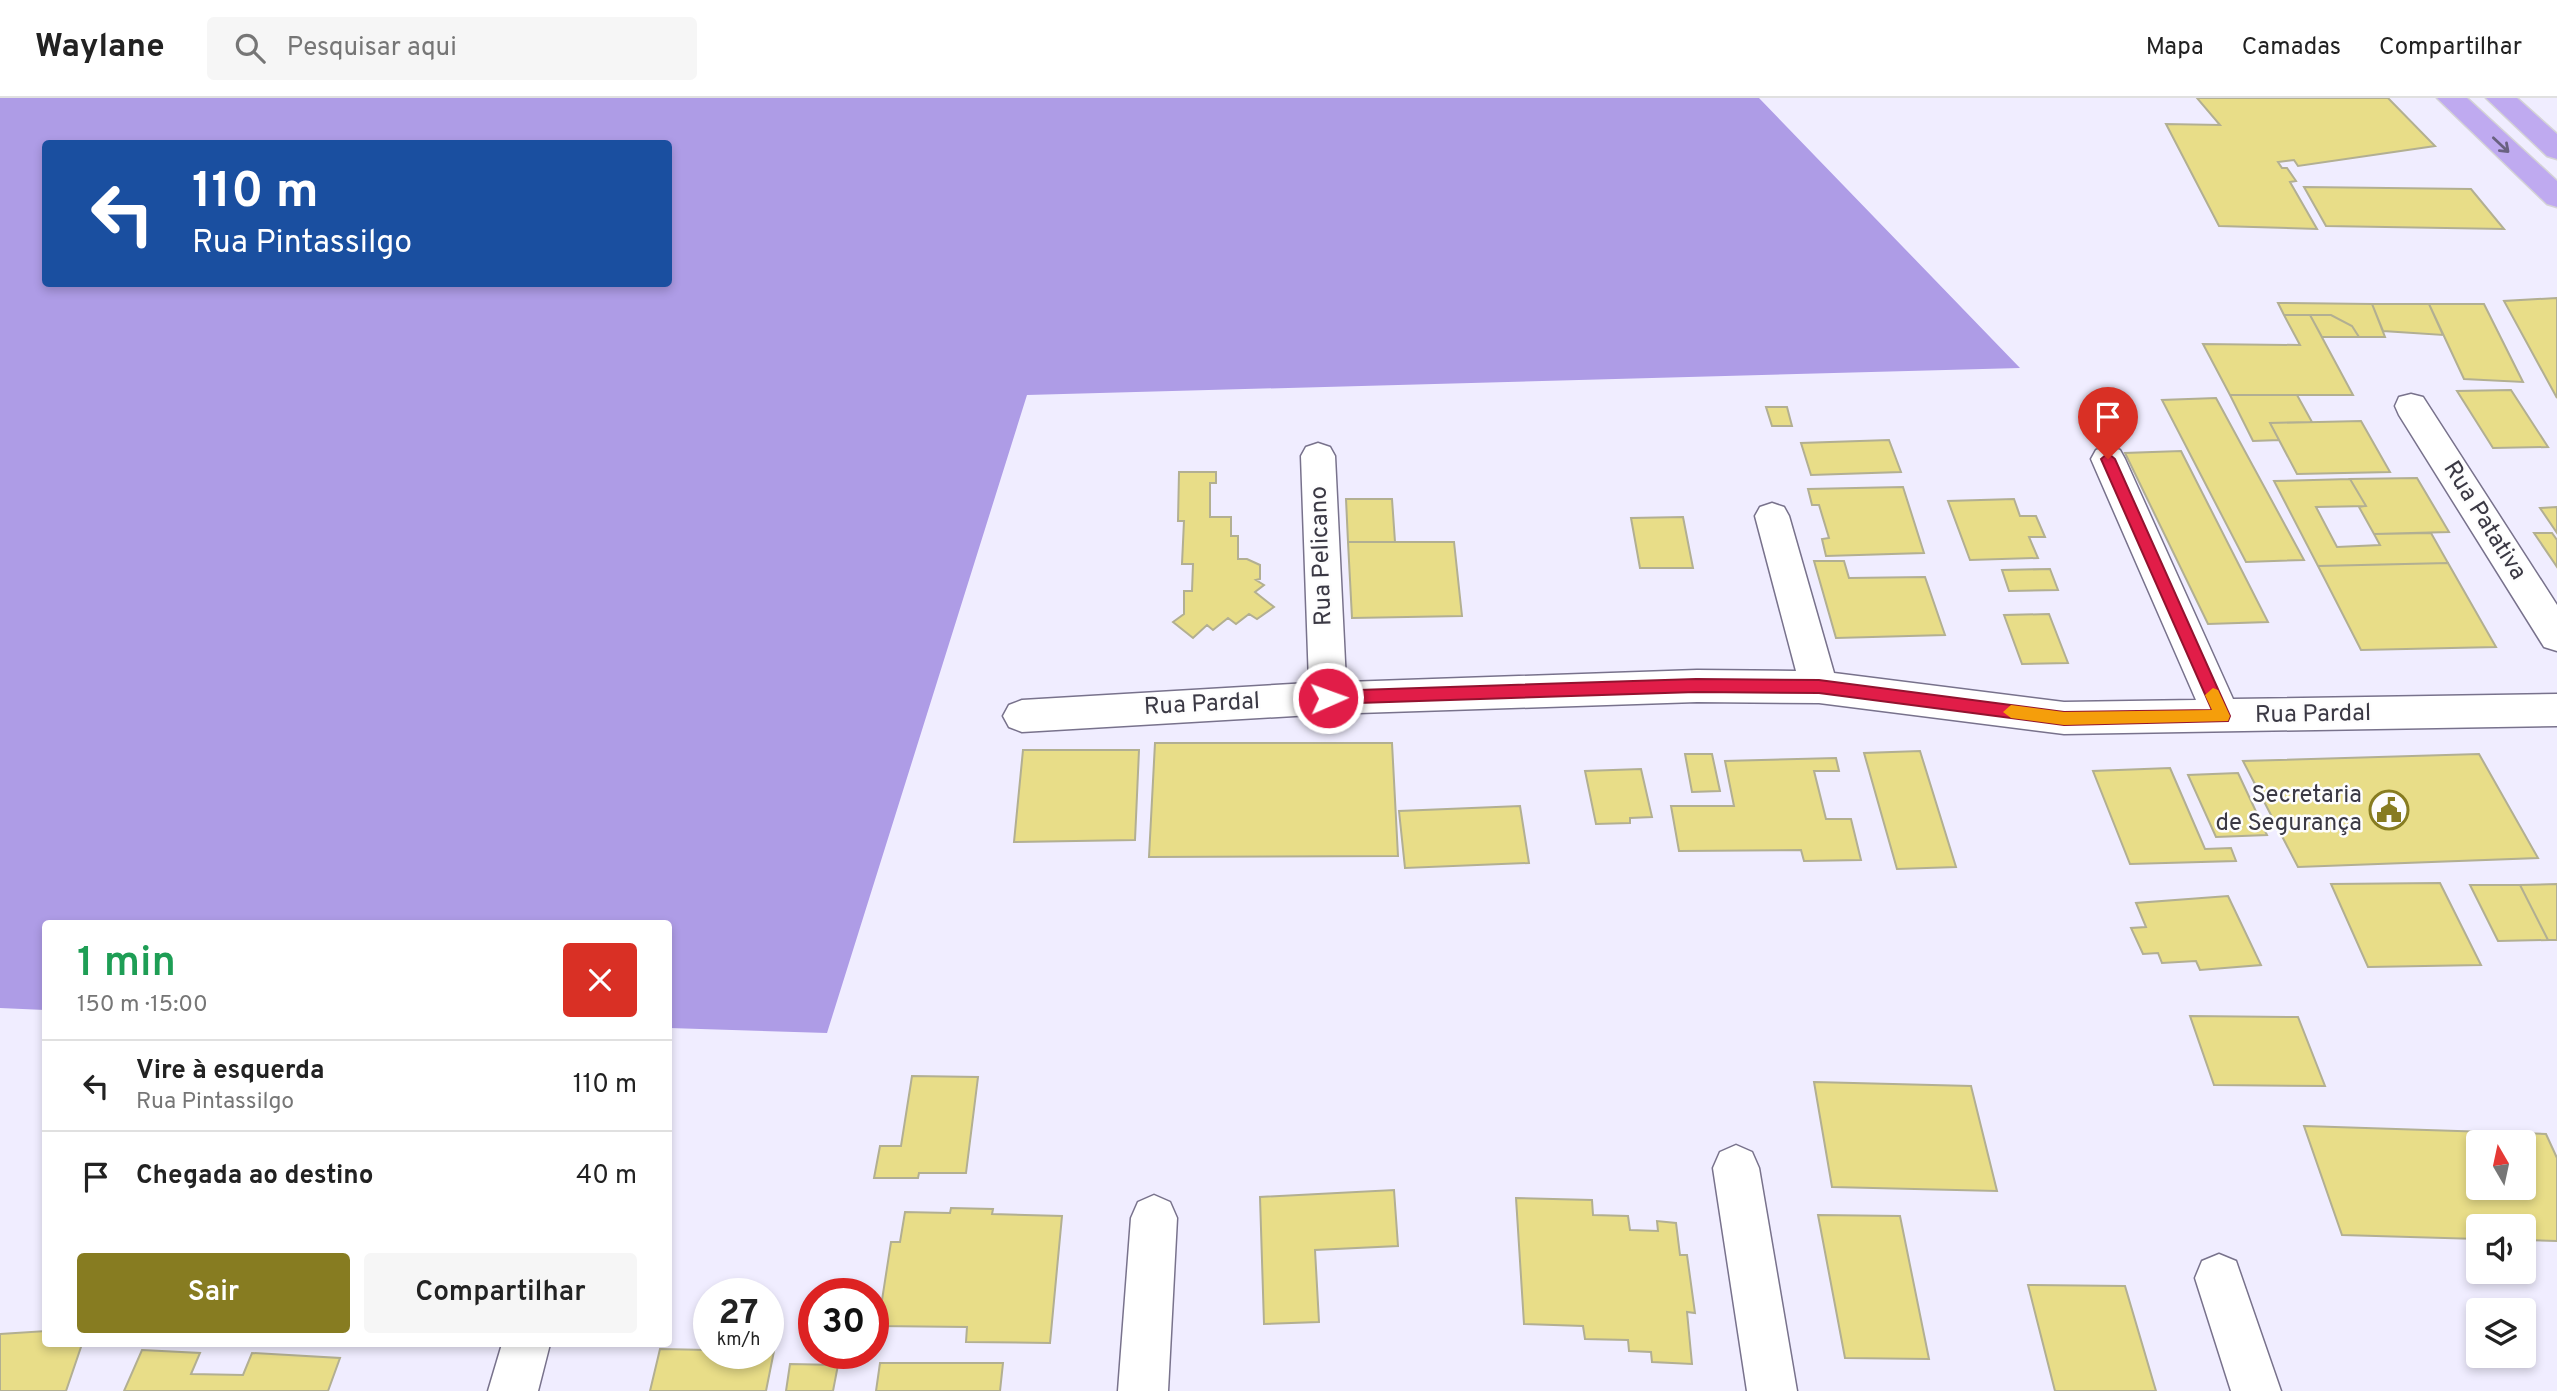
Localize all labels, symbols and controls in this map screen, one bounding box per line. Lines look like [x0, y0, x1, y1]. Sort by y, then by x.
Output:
search box [207, 17, 697, 80]
text: Waylane [35, 27, 165, 69]
icon: search [231, 29, 269, 67]
text: Pesquisar aqui [287, 32, 457, 65]
text: Mapa [2146, 33, 2204, 63]
text: Camadas [2242, 33, 2341, 63]
text: Compartilhar [2379, 33, 2522, 63]
one-way arrow [2492, 136, 2509, 153]
text: 110 m [192, 163, 319, 225]
icon: left [77, 168, 168, 259]
text: Rua Pintassilgo [192, 224, 412, 264]
pin [2078, 387, 2138, 459]
icon: arrive [2089, 398, 2127, 436]
street label: Rua Patativa [2436, 456, 2532, 586]
street label: Rua Pelicano [1305, 486, 1339, 626]
position arrow [1291, 661, 1365, 735]
street label: Rua Pardal [1143, 687, 1261, 723]
street label: Rua Pardal [2255, 699, 2371, 731]
place label: Secretaria de Segurança [2215, 781, 2362, 839]
public building icon: Secretaria de Segurança [2368, 789, 2410, 831]
text: 1 min [77, 938, 176, 991]
button: close [563, 943, 637, 1017]
text: 150 m · 15:00 [77, 991, 208, 1020]
text: Vire à esquerda [136, 1055, 324, 1088]
icon: left [77, 1067, 115, 1105]
text: 110 m [573, 1069, 637, 1102]
text: Rua Pintassilgo [136, 1088, 294, 1117]
north arrow [2466, 1130, 2536, 1200]
map controls [2466, 1130, 2536, 1368]
icon: arrive [77, 1158, 115, 1196]
text: Chegada ao destino [136, 1160, 373, 1193]
text: 40 m [576, 1160, 637, 1193]
button: sound [2466, 1214, 2536, 1284]
button: Sair [77, 1253, 350, 1333]
button: Compartilhar [364, 1253, 637, 1333]
speed limit sign: 30 [798, 1278, 889, 1369]
text: 27 [719, 1292, 758, 1336]
button: layers [2466, 1298, 2536, 1368]
text: km/h [717, 1329, 760, 1352]

